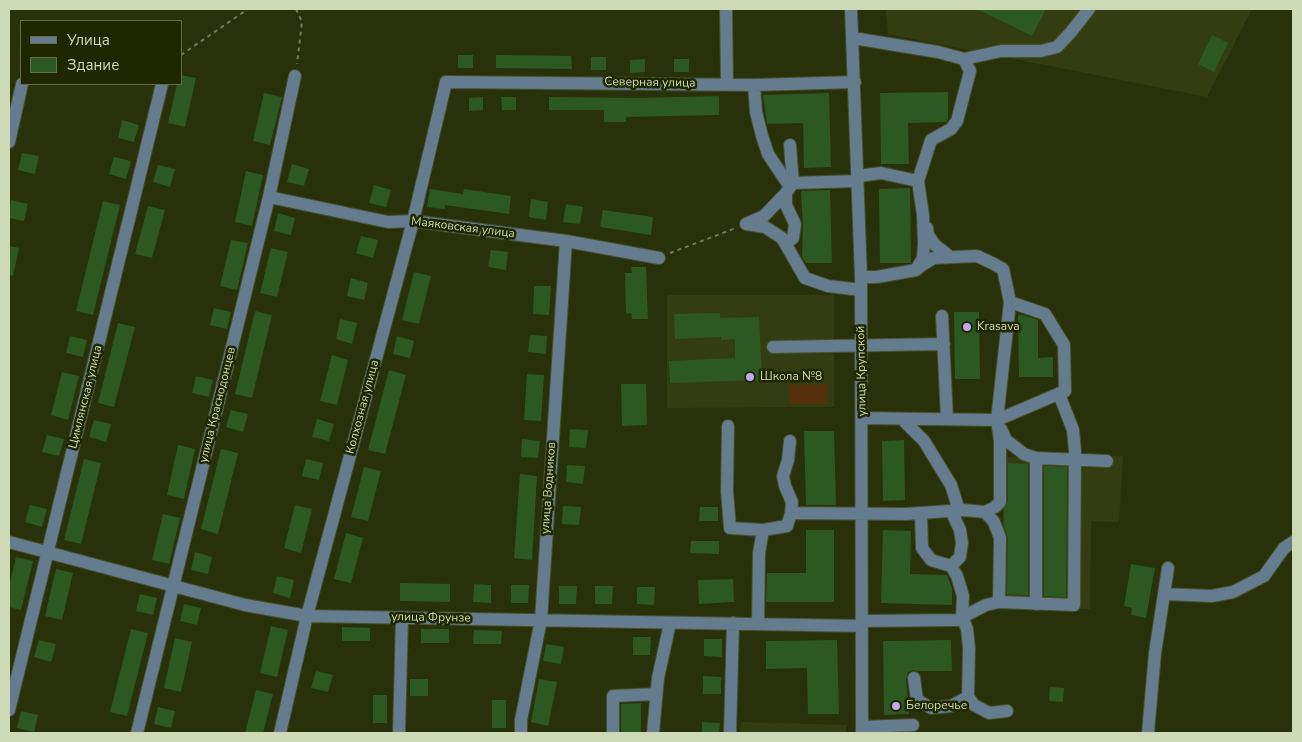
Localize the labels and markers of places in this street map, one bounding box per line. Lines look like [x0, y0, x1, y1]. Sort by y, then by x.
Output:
place label: Krasava [977, 320, 1020, 334]
marker: Krasava [961, 321, 973, 333]
place label: Школа №8 [760, 370, 822, 384]
marker: Школа №8 [744, 371, 756, 383]
place label: Белоречье [906, 699, 967, 713]
marker: Белоречье [890, 700, 902, 712]

